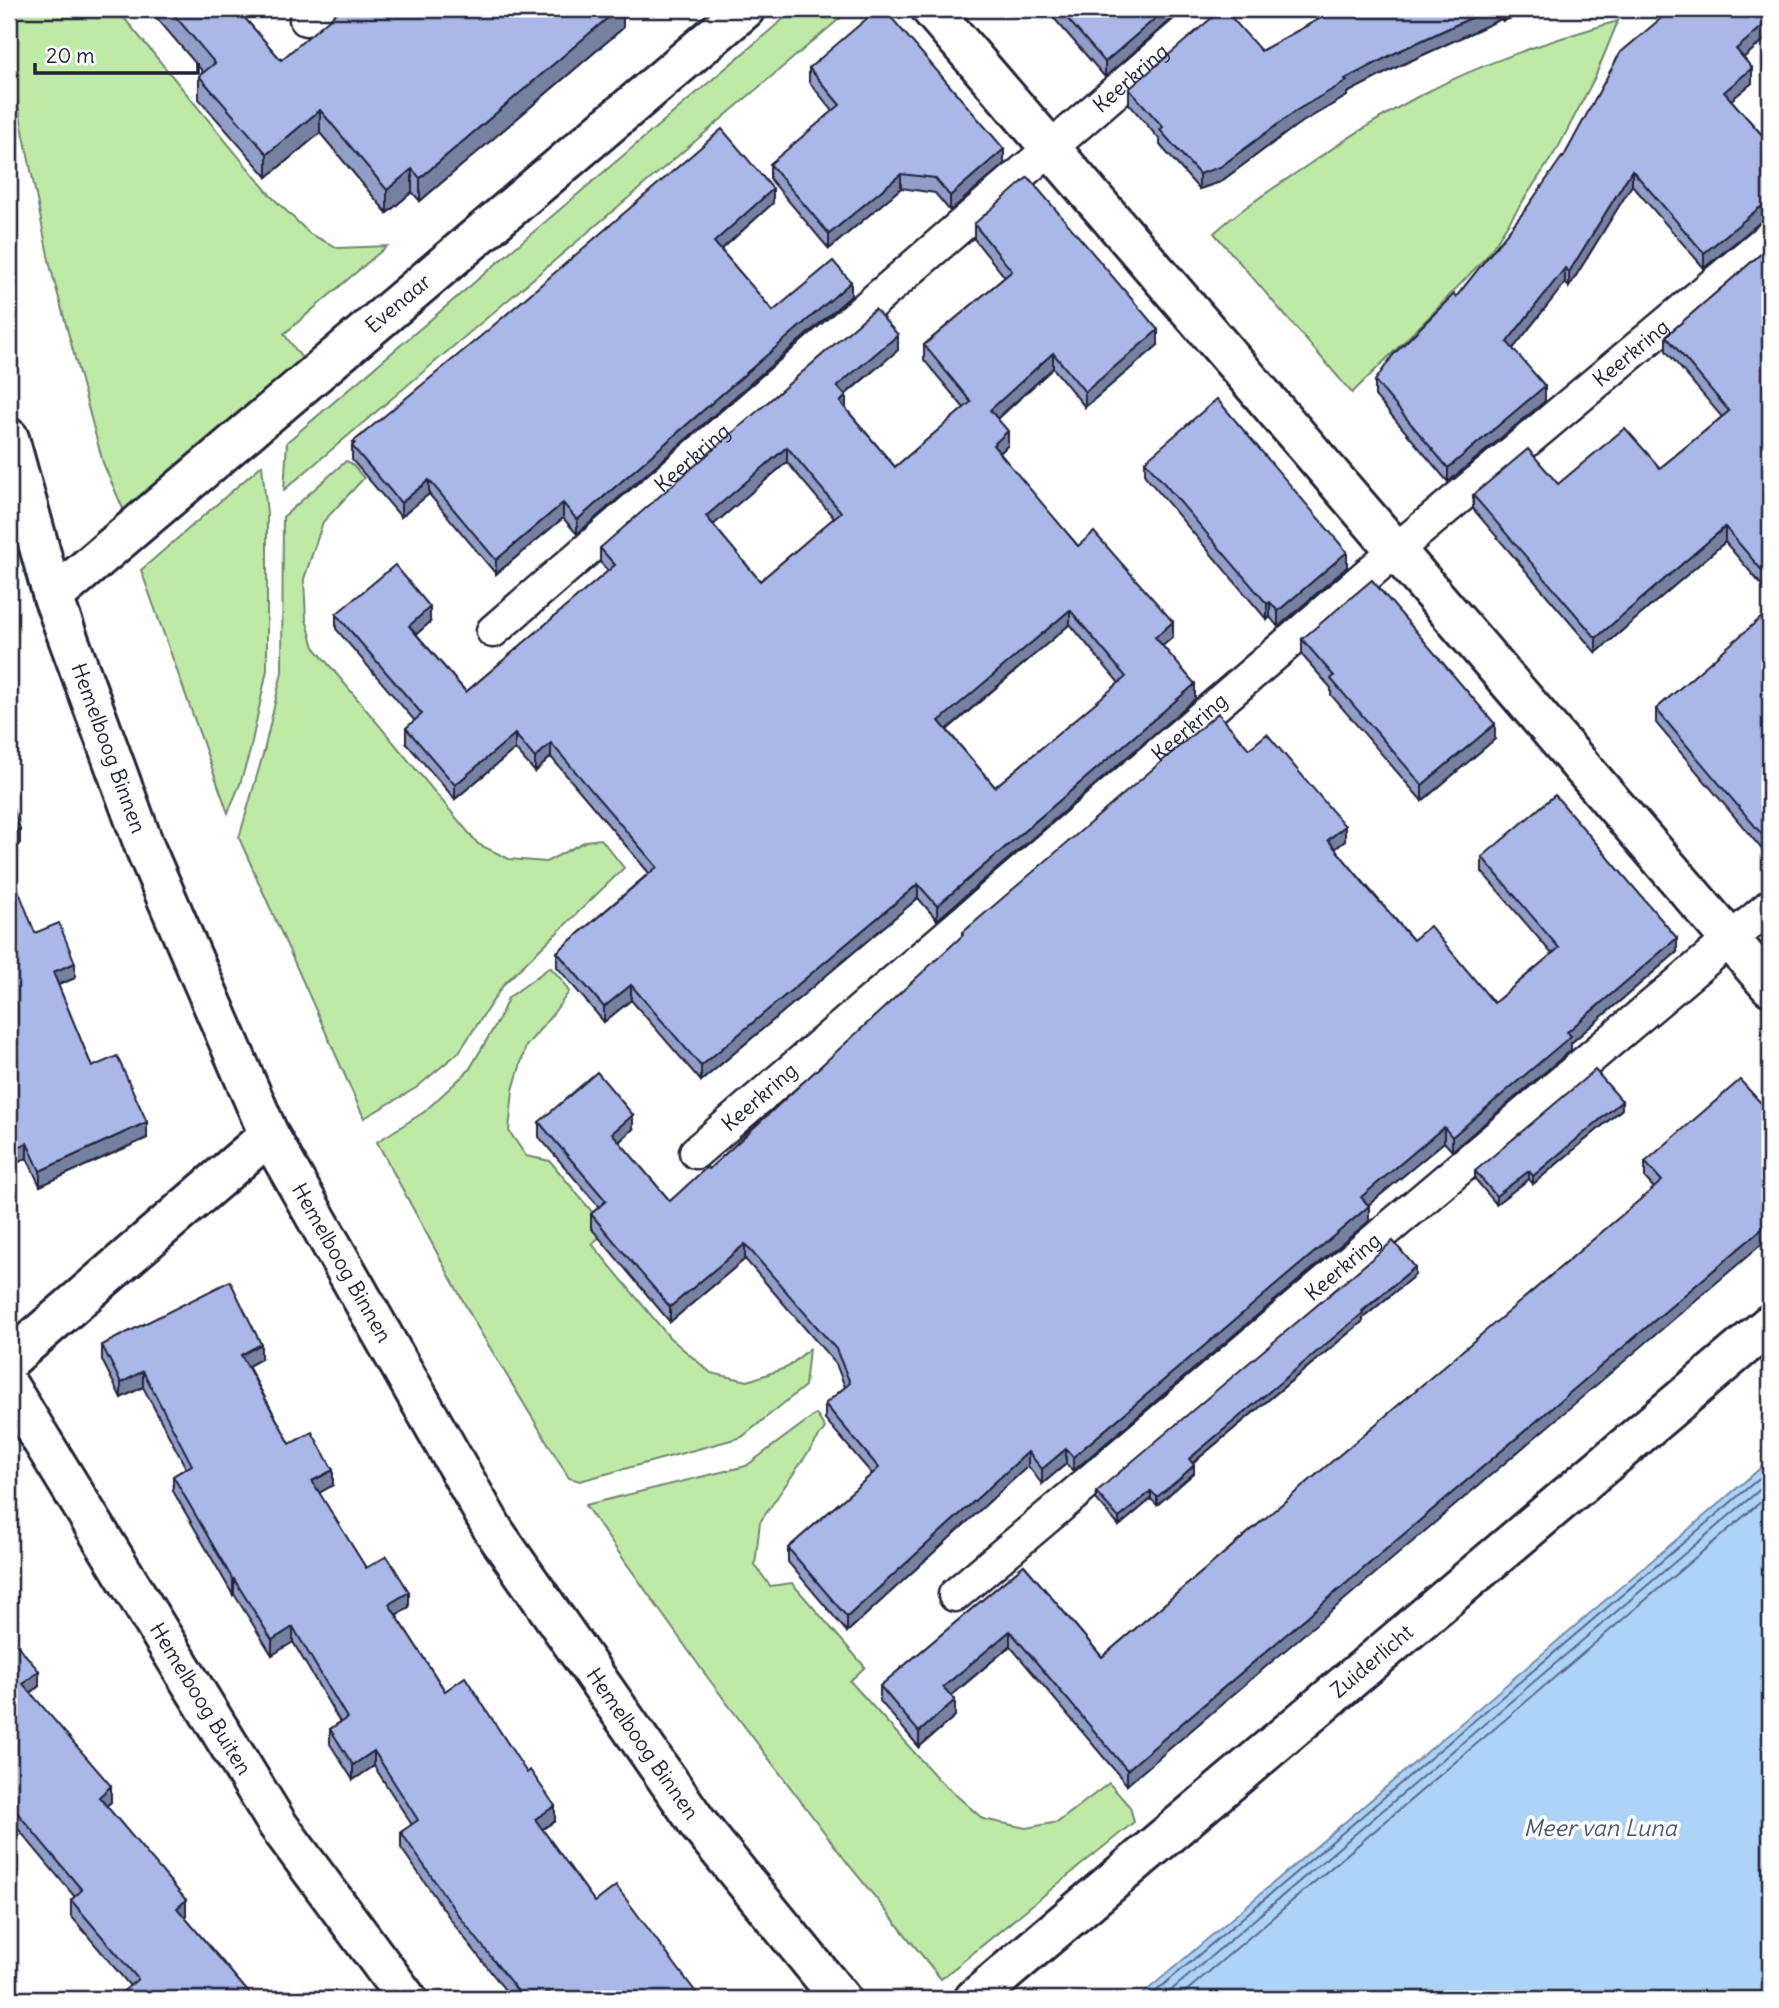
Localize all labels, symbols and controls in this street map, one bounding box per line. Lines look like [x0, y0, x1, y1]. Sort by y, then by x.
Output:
scale bar [35, 32, 198, 76]
street label: Keerkring [1087, 38, 1174, 118]
text: 20 m [46, 42, 95, 69]
street label: Evenaar [359, 267, 437, 339]
street label: Keerkring [1587, 313, 1675, 392]
street label: Keerkring [649, 418, 736, 498]
street label: Hemelboog Binnen [65, 659, 152, 837]
street label: Keerkring [1146, 687, 1233, 767]
street label: Keerkring [716, 1057, 803, 1137]
street label: Hemelboog Binnen [286, 1178, 398, 1347]
street label: Keerkring [1299, 1227, 1386, 1307]
street label: Hemelboog Buiten [144, 1618, 258, 1780]
street label: Zuiderlicht [1325, 1618, 1419, 1704]
street label: Hemelboog Binnen [581, 1663, 705, 1825]
water label: Meer van Luna [1523, 1813, 1678, 1842]

